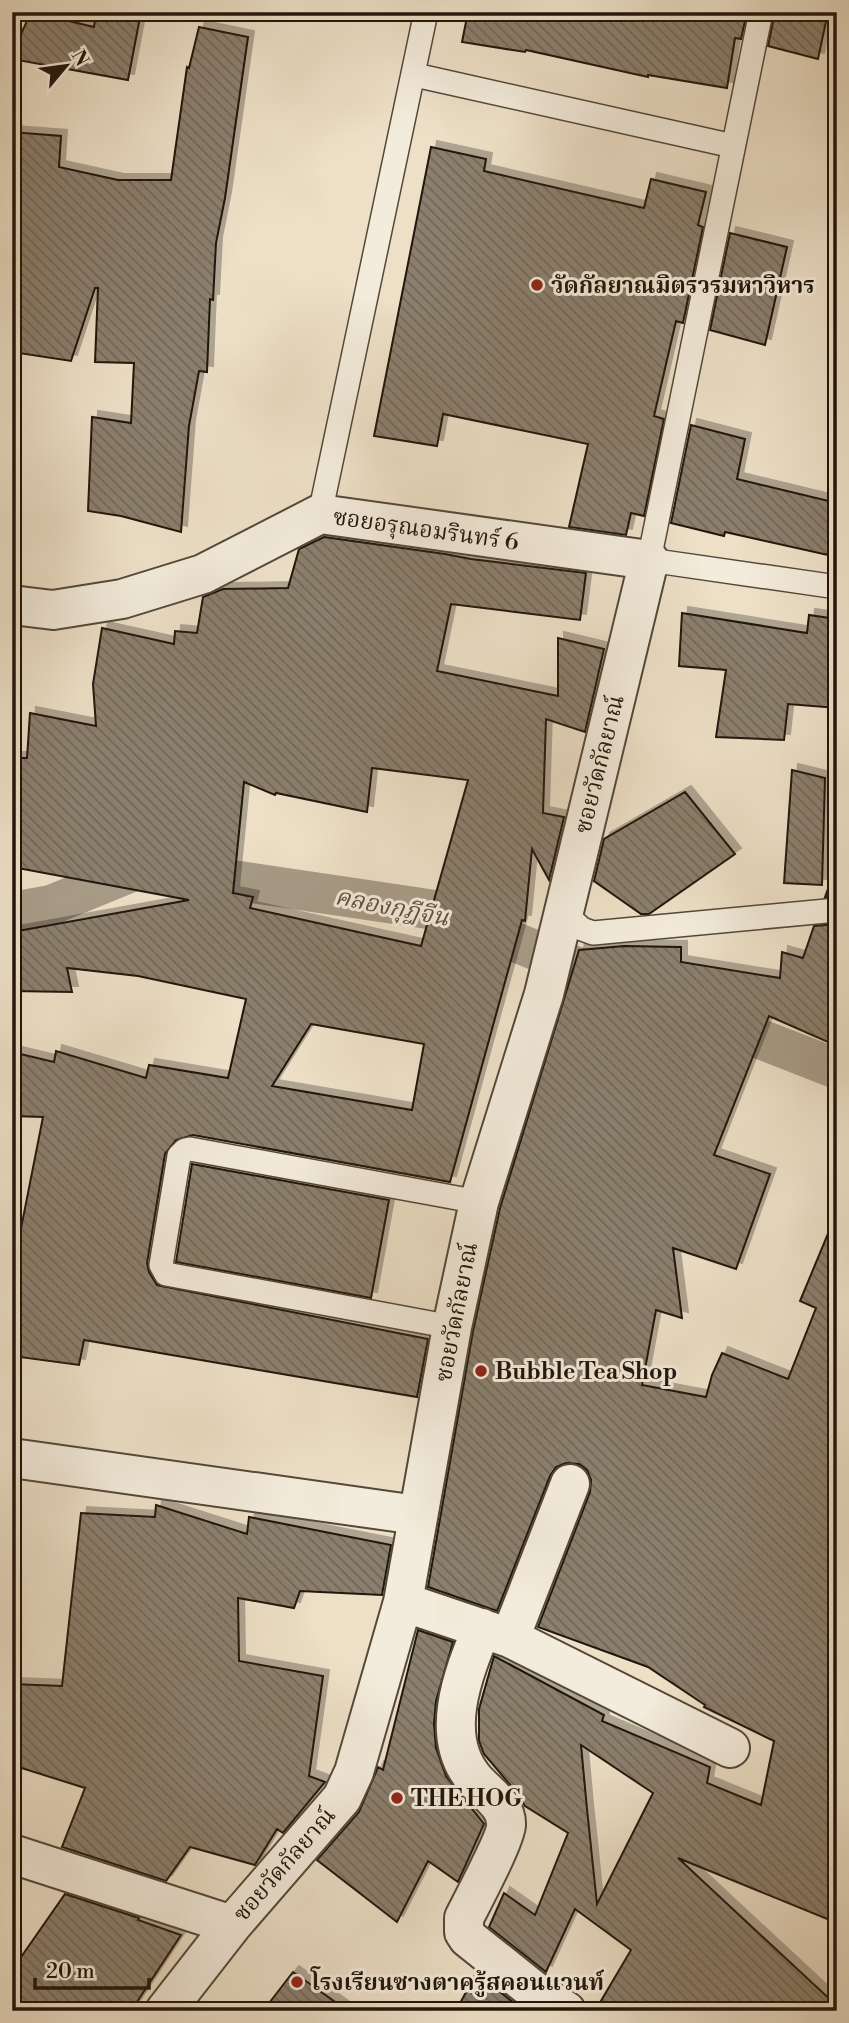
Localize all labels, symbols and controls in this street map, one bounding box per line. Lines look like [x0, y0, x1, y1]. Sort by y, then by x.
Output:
north arrow [32, 32, 102, 102]
text: N [66, 46, 94, 71]
place label: วัดกัลยาณมิตรวรมหาวิหาร [551, 272, 815, 300]
marker: วัดกัลยาณมิตรวรมหาวิหาร [529, 277, 545, 293]
street label: ซอยอรุณอมรินทร์ 6 [331, 503, 521, 557]
street label: ซอยวัดกัลยาณ์ [569, 692, 631, 836]
water label: คลองกุฎีจีน [332, 882, 451, 934]
street label: ซอยวัดกัลยาณ์ [430, 1240, 484, 1384]
place label: Bubble Tea Shop [495, 1358, 677, 1386]
marker: Bubble Tea Shop [473, 1363, 489, 1379]
place label: THE HOG [411, 1785, 522, 1813]
marker: THE HOG [389, 1790, 405, 1806]
street label: ซอยวัดกัลยาณ์ [228, 1802, 342, 1927]
scale bar [35, 1946, 149, 1990]
text: 20 m [46, 1959, 95, 1985]
place label: โรงเรียนซางตาครู้สคอนแวนท์ [310, 1966, 605, 1997]
marker: โรงเรียนซางตาครู้สคอนแวนท์ [289, 1974, 305, 1990]

